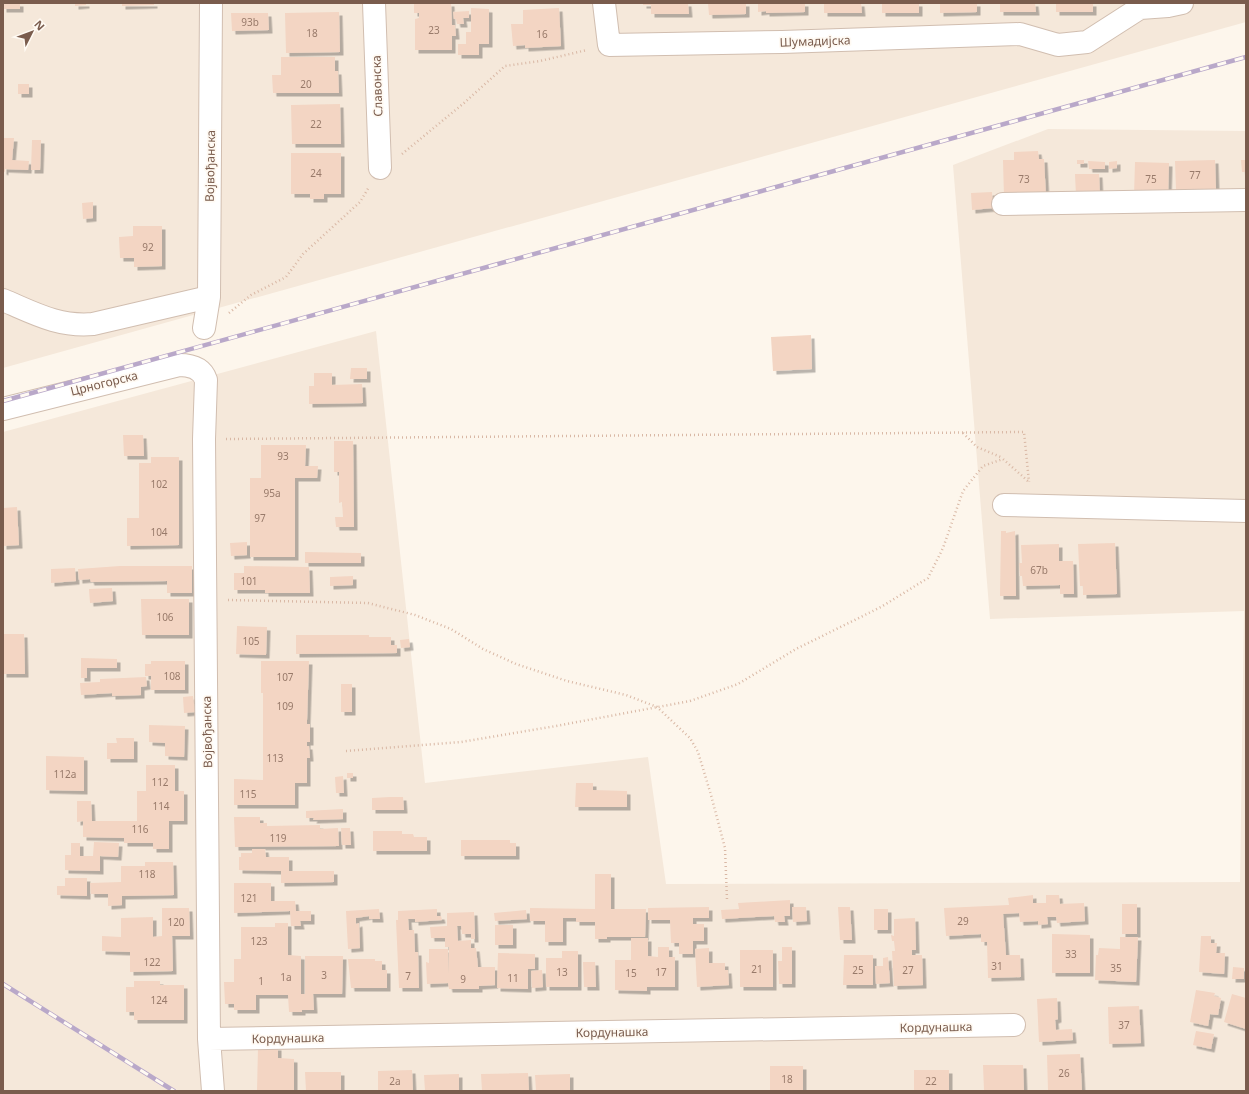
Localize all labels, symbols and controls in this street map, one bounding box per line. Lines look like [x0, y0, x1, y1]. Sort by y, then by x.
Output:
north arrow [12, 12, 52, 52]
house number: 93b [241, 15, 259, 29]
text: N [31, 17, 48, 33]
house number: 23 [428, 23, 440, 37]
house number: 18 [306, 26, 318, 40]
house number: 16 [536, 27, 548, 41]
street label: Шумадијска [779, 31, 851, 51]
street label: Славонска [367, 55, 387, 117]
house number: 20 [300, 77, 312, 91]
house number: 22 [310, 117, 322, 131]
street label: Војвођанска [201, 130, 219, 202]
house number: 24 [310, 166, 322, 180]
house number: 77 [1189, 168, 1201, 182]
house number: 73 [1018, 172, 1030, 186]
house number: 75 [1145, 172, 1157, 186]
house number: 92 [142, 240, 154, 254]
street label: Црногорска [68, 366, 140, 400]
house number: 93 [277, 449, 289, 463]
house number: 102 [150, 477, 168, 491]
house number: 95a [263, 486, 281, 500]
house number: 97 [254, 511, 266, 525]
house number: 104 [150, 525, 168, 539]
house number: 67b [1030, 563, 1048, 577]
house number: 101 [240, 574, 258, 588]
house number: 106 [156, 610, 174, 624]
house number: 105 [242, 634, 260, 648]
house number: 108 [163, 669, 181, 683]
house number: 107 [276, 670, 294, 684]
street label: Војвођанска [198, 696, 216, 768]
house number: 109 [276, 699, 294, 713]
house number: 113 [266, 751, 284, 765]
house number: 112a [54, 767, 76, 781]
house number: 112 [151, 775, 169, 789]
house number: 115 [239, 787, 257, 801]
house number: 114 [152, 799, 170, 813]
house number: 116 [131, 822, 149, 836]
house number: 119 [269, 831, 287, 845]
house number: 118 [138, 867, 156, 881]
house number: 121 [240, 891, 258, 905]
house number: 29 [957, 914, 969, 928]
house number: 120 [167, 915, 185, 929]
house number: 123 [250, 934, 268, 948]
house number: 33 [1065, 947, 1077, 961]
house number: 122 [143, 955, 161, 969]
house number: 31 [991, 959, 1003, 973]
house number: 35 [1110, 961, 1122, 975]
house number: 21 [751, 962, 763, 976]
house number: 25 [852, 963, 864, 977]
house number: 27 [902, 963, 914, 977]
house number: 13 [556, 965, 568, 979]
house number: 17 [655, 965, 667, 979]
house number: 15 [625, 966, 637, 980]
house number: 3 [321, 968, 327, 982]
house number: 7 [405, 969, 411, 983]
house number: 1a [280, 970, 292, 984]
house number: 11 [507, 971, 519, 985]
house number: 9 [460, 972, 466, 986]
house number: 1 [258, 974, 264, 988]
house number: 124 [150, 993, 168, 1007]
street label: Кордунашка [900, 1018, 972, 1036]
house number: 37 [1118, 1018, 1130, 1032]
street label: Кордунашка [576, 1023, 648, 1041]
street label: Кордунашка [252, 1029, 324, 1047]
house number: 26 [1058, 1066, 1070, 1080]
house number: 18 [781, 1072, 793, 1086]
house number: 2a [389, 1074, 401, 1088]
house number: 22 [925, 1074, 937, 1088]

